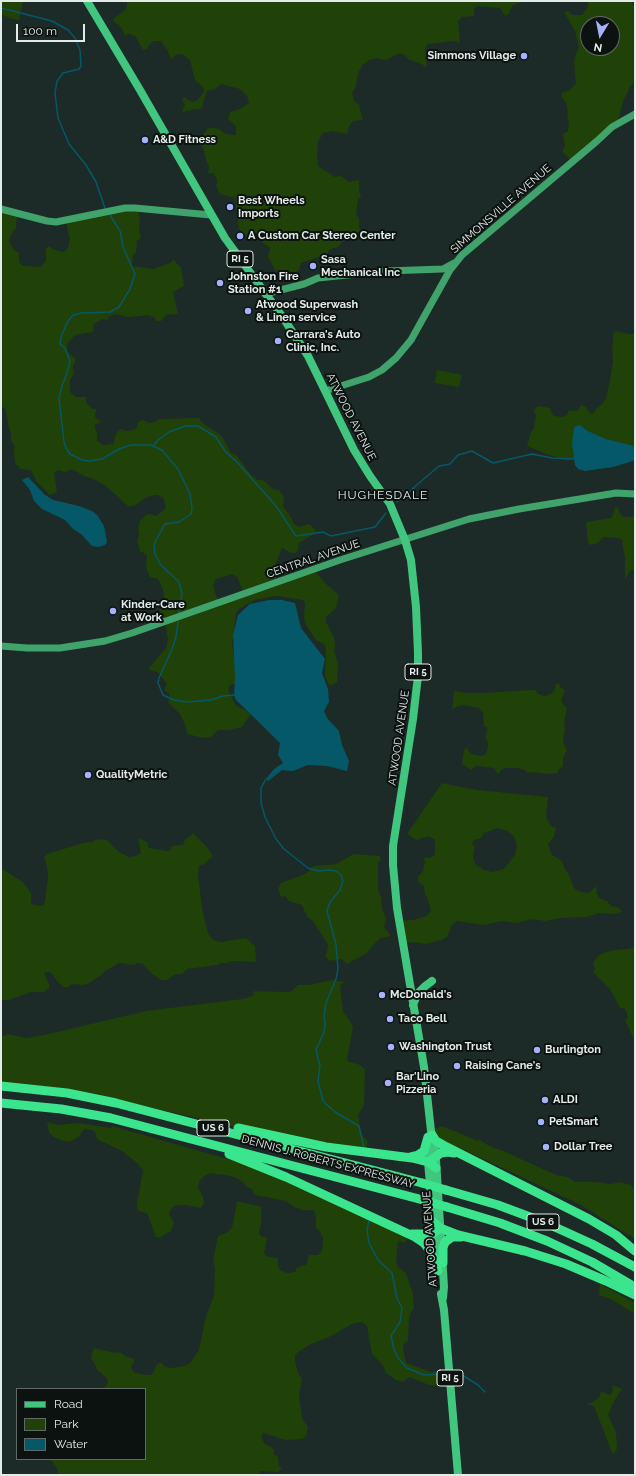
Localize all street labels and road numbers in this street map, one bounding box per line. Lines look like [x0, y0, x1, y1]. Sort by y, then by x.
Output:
street label: SIMMONSVILLE AVENUE [448, 162, 554, 256]
road number: RI 5 [227, 251, 253, 267]
street label: ATWOOD AVENUE [323, 371, 379, 463]
street label: CENTRAL AVENUE [265, 537, 361, 581]
road number: RI 5 [405, 664, 431, 680]
street label: ATWOOD AVENUE [386, 689, 412, 787]
road number: US 6 [197, 1120, 229, 1136]
street label: DENNIS J. ROBERTS EXPRESSWAY [240, 1133, 416, 1191]
street label: ATWOOD AVENUE [420, 1191, 440, 1287]
road number: US 6 [527, 1214, 559, 1230]
road number: RI 5 [437, 1370, 463, 1386]

